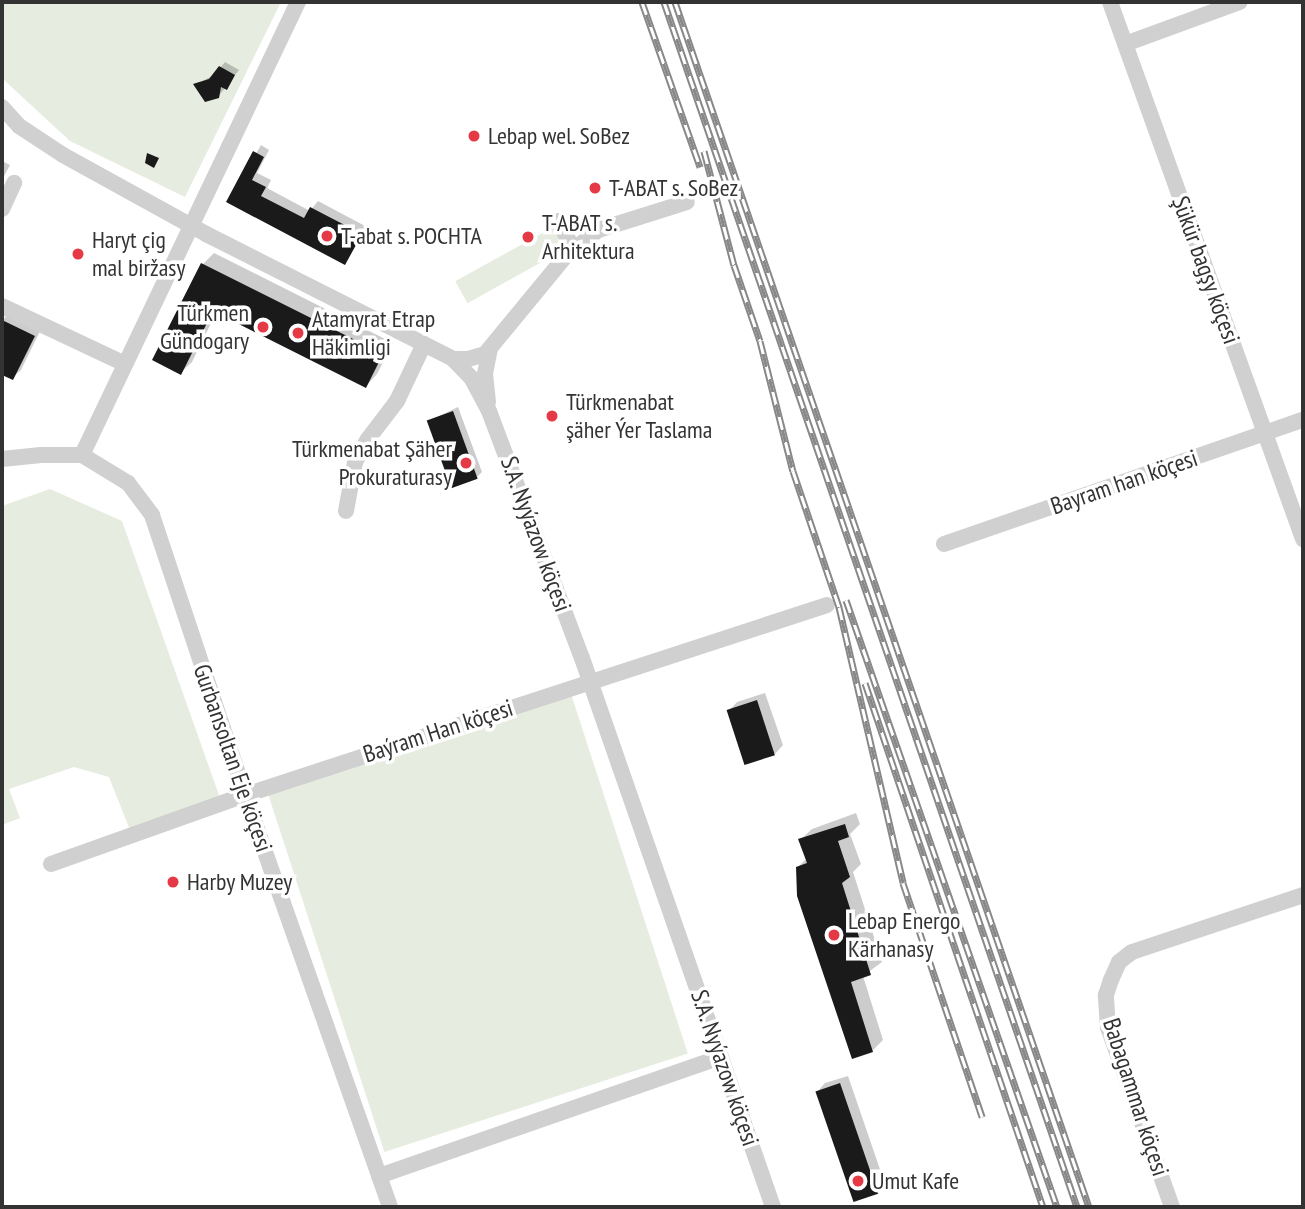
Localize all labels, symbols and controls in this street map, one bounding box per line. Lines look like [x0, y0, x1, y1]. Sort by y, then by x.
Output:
place label: Lebap wel. SoBez [488, 122, 631, 150]
marker: Lebap wel. SoBez [466, 128, 482, 144]
place label: T-ABAT s. SoBez [609, 174, 740, 202]
marker: T-ABAT s. SoBez [587, 180, 603, 196]
street label: Şükür bagşy köçesi [1166, 192, 1246, 348]
place label: T-ABAT s. Arhitektura [542, 209, 635, 265]
place label: T-abat s. POCHTA [341, 222, 483, 250]
place label: Haryt çig mal biržasy [92, 226, 185, 282]
marker: T-abat s. POCHTA [319, 228, 335, 244]
marker: T-ABAT s. Arhitektura [520, 229, 536, 245]
marker: Haryt çig mal biržasy [70, 246, 86, 262]
place label: Türkmen Gündogary [160, 299, 249, 355]
place label: Atamyrat Etrap Häkimligi [312, 305, 435, 361]
marker: Türkmen Gündogary [255, 319, 271, 335]
marker: Atamyrat Etrap Häkimligi [290, 325, 306, 341]
place label: Türkmenabat şäher Ýer Taslama [566, 388, 713, 444]
marker: Türkmenabat şäher Ýer Taslama [544, 408, 560, 424]
place label: Türkmenabat Şäher Prokuraturasy [292, 435, 452, 491]
street label: Bayram han köçesi [1047, 443, 1201, 521]
street label: S.A. Nyýazow köçesi [494, 451, 578, 617]
marker: Türkmenabat Şäher Prokuraturasy [458, 455, 474, 471]
street label: Gurbansoltan Eje köçesi [187, 660, 279, 856]
street label: Baýram Han köçesi [360, 693, 516, 769]
place label: Harby Muzey [187, 868, 293, 896]
marker: Harby Muzey [165, 874, 181, 890]
place label: Lebap Energo Kärhanasy [848, 907, 960, 963]
marker: Lebap Energo Kärhanasy [826, 927, 842, 943]
street label: S.A. Nyýazow köçesi [685, 985, 765, 1151]
street label: Babagammar köçesi [1097, 1014, 1175, 1180]
place label: Umut Kafe [872, 1167, 959, 1195]
marker: Umut Kafe [850, 1173, 866, 1189]

